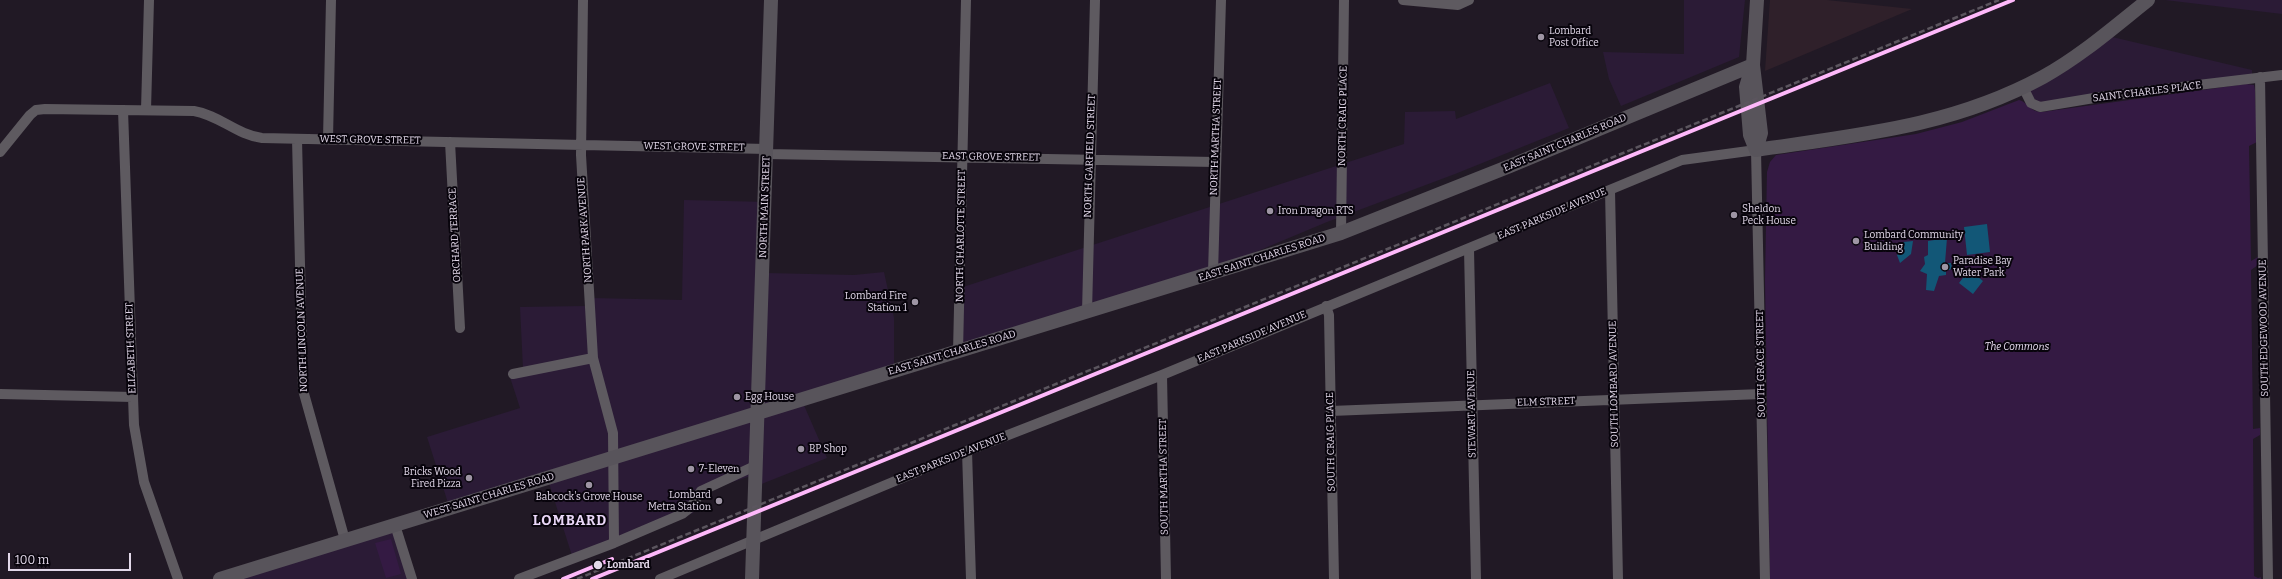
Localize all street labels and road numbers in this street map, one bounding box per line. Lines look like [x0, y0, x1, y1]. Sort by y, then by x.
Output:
street label: NORTH CRAIG PLACE [1336, 66, 1350, 166]
street label: NORTH MARTHA STREET [1208, 78, 1224, 196]
street label: SAINT CHARLES PLACE [2092, 79, 2202, 105]
street label: NORTH GARFIELD STREET [1082, 94, 1098, 218]
street label: EAST SAINT CHARLES ROAD [1502, 112, 1628, 174]
street label: WEST GROVE STREET [319, 133, 421, 147]
street label: WEST GROVE STREET [643, 140, 745, 154]
street label: EAST GROVE STREET [942, 150, 1040, 164]
street label: NORTH MAIN STREET [757, 156, 773, 258]
street label: NORTH CHARLOTTE STREET [954, 170, 968, 302]
street label: NORTH PARK AVENUE [575, 177, 595, 283]
street label: EAST PARKSIDE AVENUE [1496, 186, 1608, 242]
street label: ORCHARD TERRACE [447, 187, 463, 283]
street label: EAST SAINT CHARLES ROAD [1197, 232, 1327, 284]
street label: SOUTH EDGEWOOD AVENUE [2257, 259, 2271, 397]
street label: NORTH LINCOLN AVENUE [294, 268, 310, 392]
street label: ELIZABETH STREET [123, 302, 139, 394]
street label: EAST PARKSIDE AVENUE [1196, 309, 1308, 365]
street label: SOUTH GRACE STREET [1754, 310, 1768, 418]
street label: SOUTH LOMBARD AVENUE [1607, 320, 1621, 448]
street label: EAST SAINT CHARLES ROAD [887, 328, 1017, 378]
street label: STEWART AVENUE [1465, 370, 1479, 458]
street label: SOUTH CRAIG PLACE [1324, 392, 1338, 492]
street label: ELM STREET [1517, 395, 1575, 409]
street label: SOUTH MARTHA STREET [1157, 419, 1171, 535]
street label: EAST PARKSIDE AVENUE [894, 430, 1008, 486]
street label: WEST SAINT CHARLES ROAD [422, 470, 556, 522]

